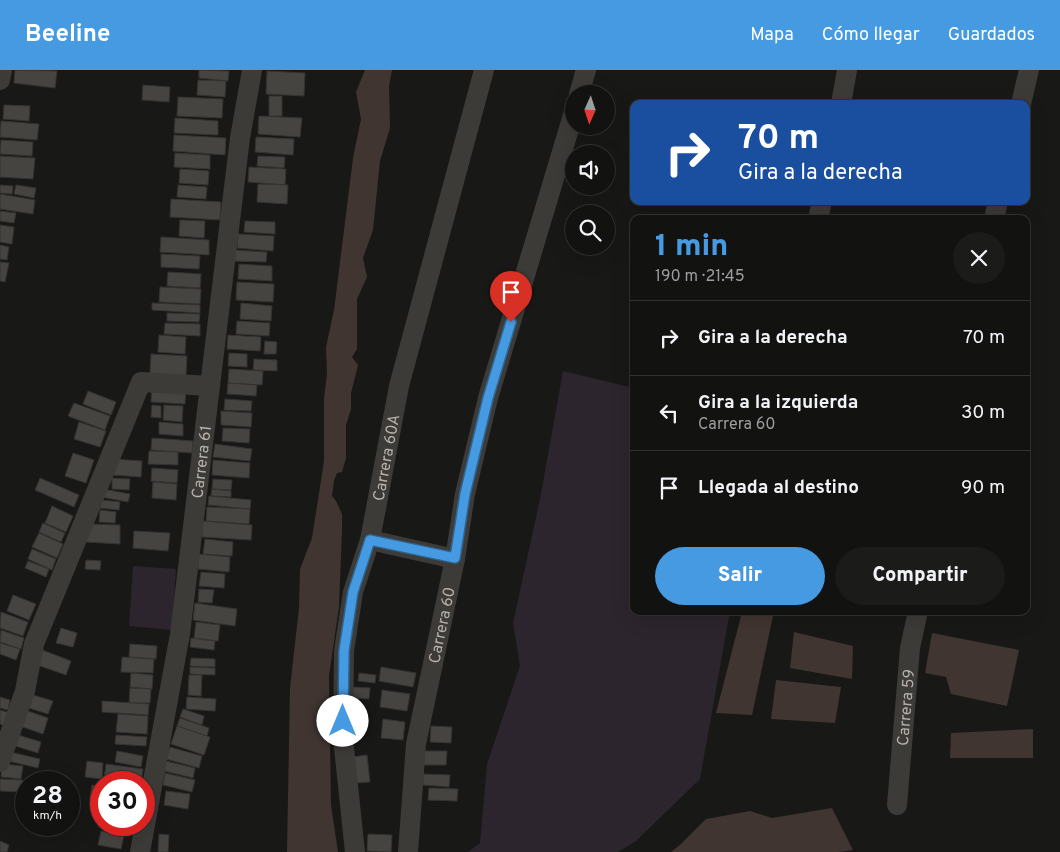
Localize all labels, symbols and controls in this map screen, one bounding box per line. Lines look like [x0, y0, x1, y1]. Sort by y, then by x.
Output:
text: Beeline [25, 20, 110, 50]
text: Mapa [750, 24, 794, 47]
text: Cómo llegar [822, 24, 920, 47]
text: Guardados [948, 24, 1035, 47]
north arrow [565, 85, 615, 135]
map controls [565, 85, 615, 255]
text: 70 m [738, 117, 819, 161]
icon: right [655, 120, 720, 185]
button: sound [565, 145, 615, 195]
text: Gira a la derecha [738, 160, 903, 187]
button: search [565, 205, 615, 255]
text: 1 min [655, 229, 728, 266]
button: close [953, 232, 1005, 284]
text: 190 m · 21:45 [655, 267, 745, 287]
pin [490, 271, 532, 322]
icon: arrive [497, 278, 525, 306]
icon: right [655, 324, 683, 352]
text: Gira a la derecha [698, 326, 848, 350]
text: 70 m [963, 326, 1005, 350]
text: Gira a la izquierda [698, 391, 858, 415]
icon: left [655, 399, 683, 427]
text: 30 m [961, 401, 1005, 425]
street label: Carrera 60A [370, 413, 406, 503]
text: Carrera 60 [698, 415, 776, 435]
street label: Carrera 61 [188, 425, 217, 500]
icon: arrive [655, 474, 683, 502]
text: Llegada al destino [698, 476, 859, 500]
text: 90 m [961, 476, 1005, 500]
button: Salir [655, 547, 825, 605]
button: Compartir [835, 547, 1005, 605]
street label: Carrera 60 [425, 585, 461, 665]
street label: Carrera 59 [894, 668, 920, 747]
position arrow [316, 694, 368, 746]
speed limit sign: 30 [90, 771, 155, 836]
text: 28 [32, 781, 63, 813]
text: km/h [33, 808, 62, 824]

